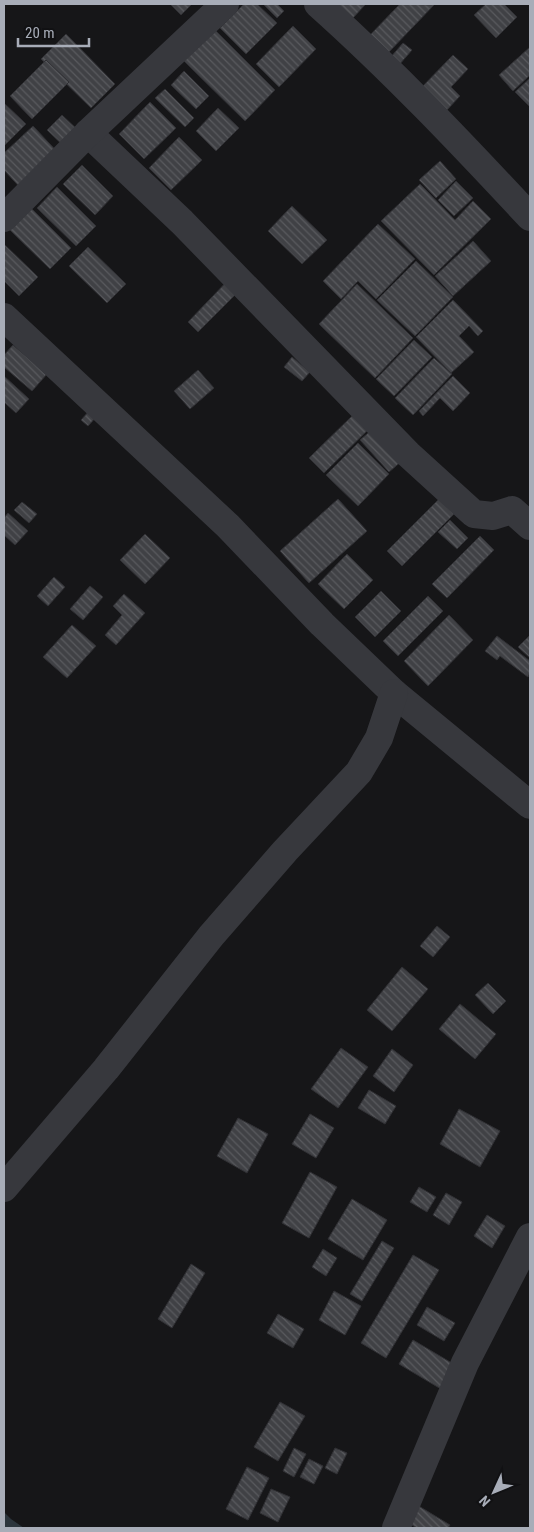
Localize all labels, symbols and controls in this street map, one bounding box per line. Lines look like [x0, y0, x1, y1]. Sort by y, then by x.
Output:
scale bar [18, 15, 89, 47]
text: 20 m [25, 24, 55, 42]
north arrow [469, 1467, 519, 1517]
text: N [476, 1492, 493, 1510]

